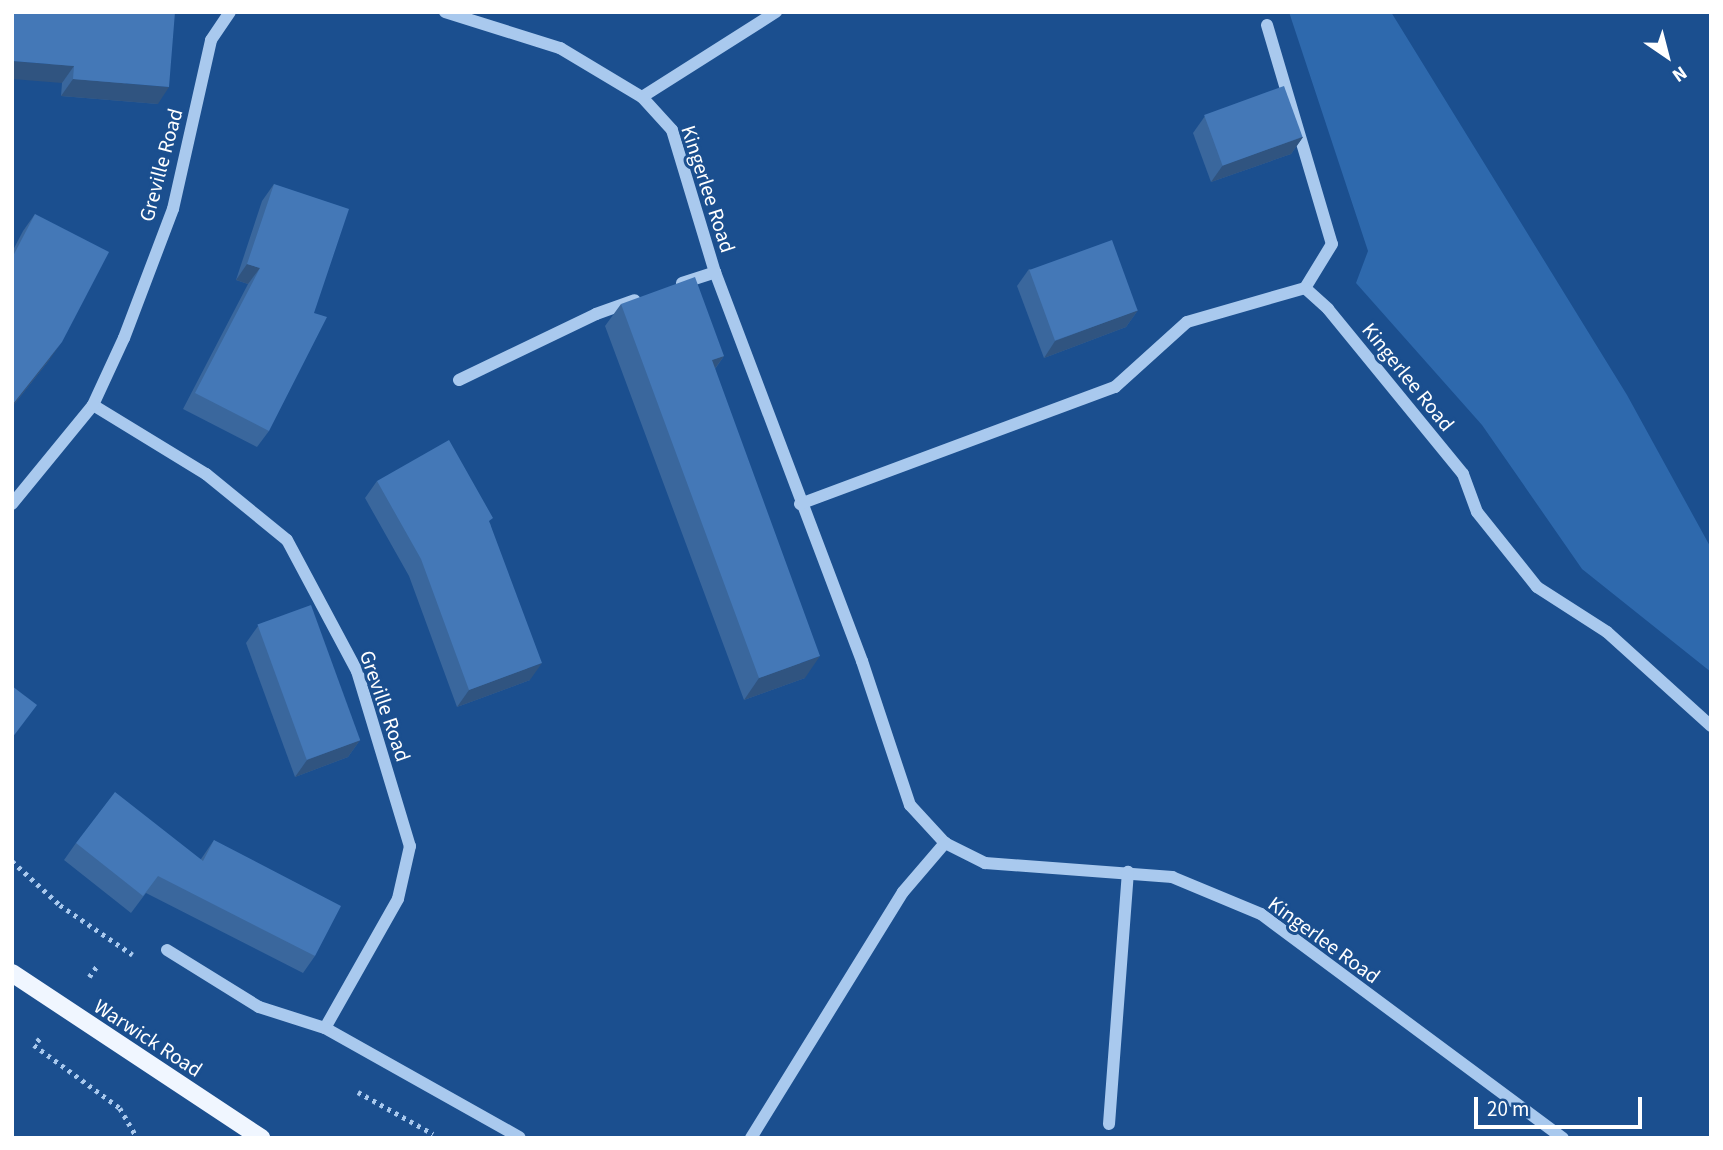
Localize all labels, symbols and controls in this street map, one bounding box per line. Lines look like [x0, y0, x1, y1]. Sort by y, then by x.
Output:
north arrow [1632, 21, 1702, 91]
text: N [1666, 59, 1692, 88]
street label: Greville Road [134, 106, 188, 224]
street label: Kingerlee Road [676, 122, 740, 256]
street label: Kingerlee Road [1357, 318, 1459, 436]
street label: Greville Road [354, 647, 416, 765]
street label: Kingerlee Road [1263, 891, 1385, 989]
street label: Warwick Road [89, 994, 207, 1082]
scale bar [1478, 1084, 1646, 1128]
text: 20 m [1487, 1094, 1529, 1124]

